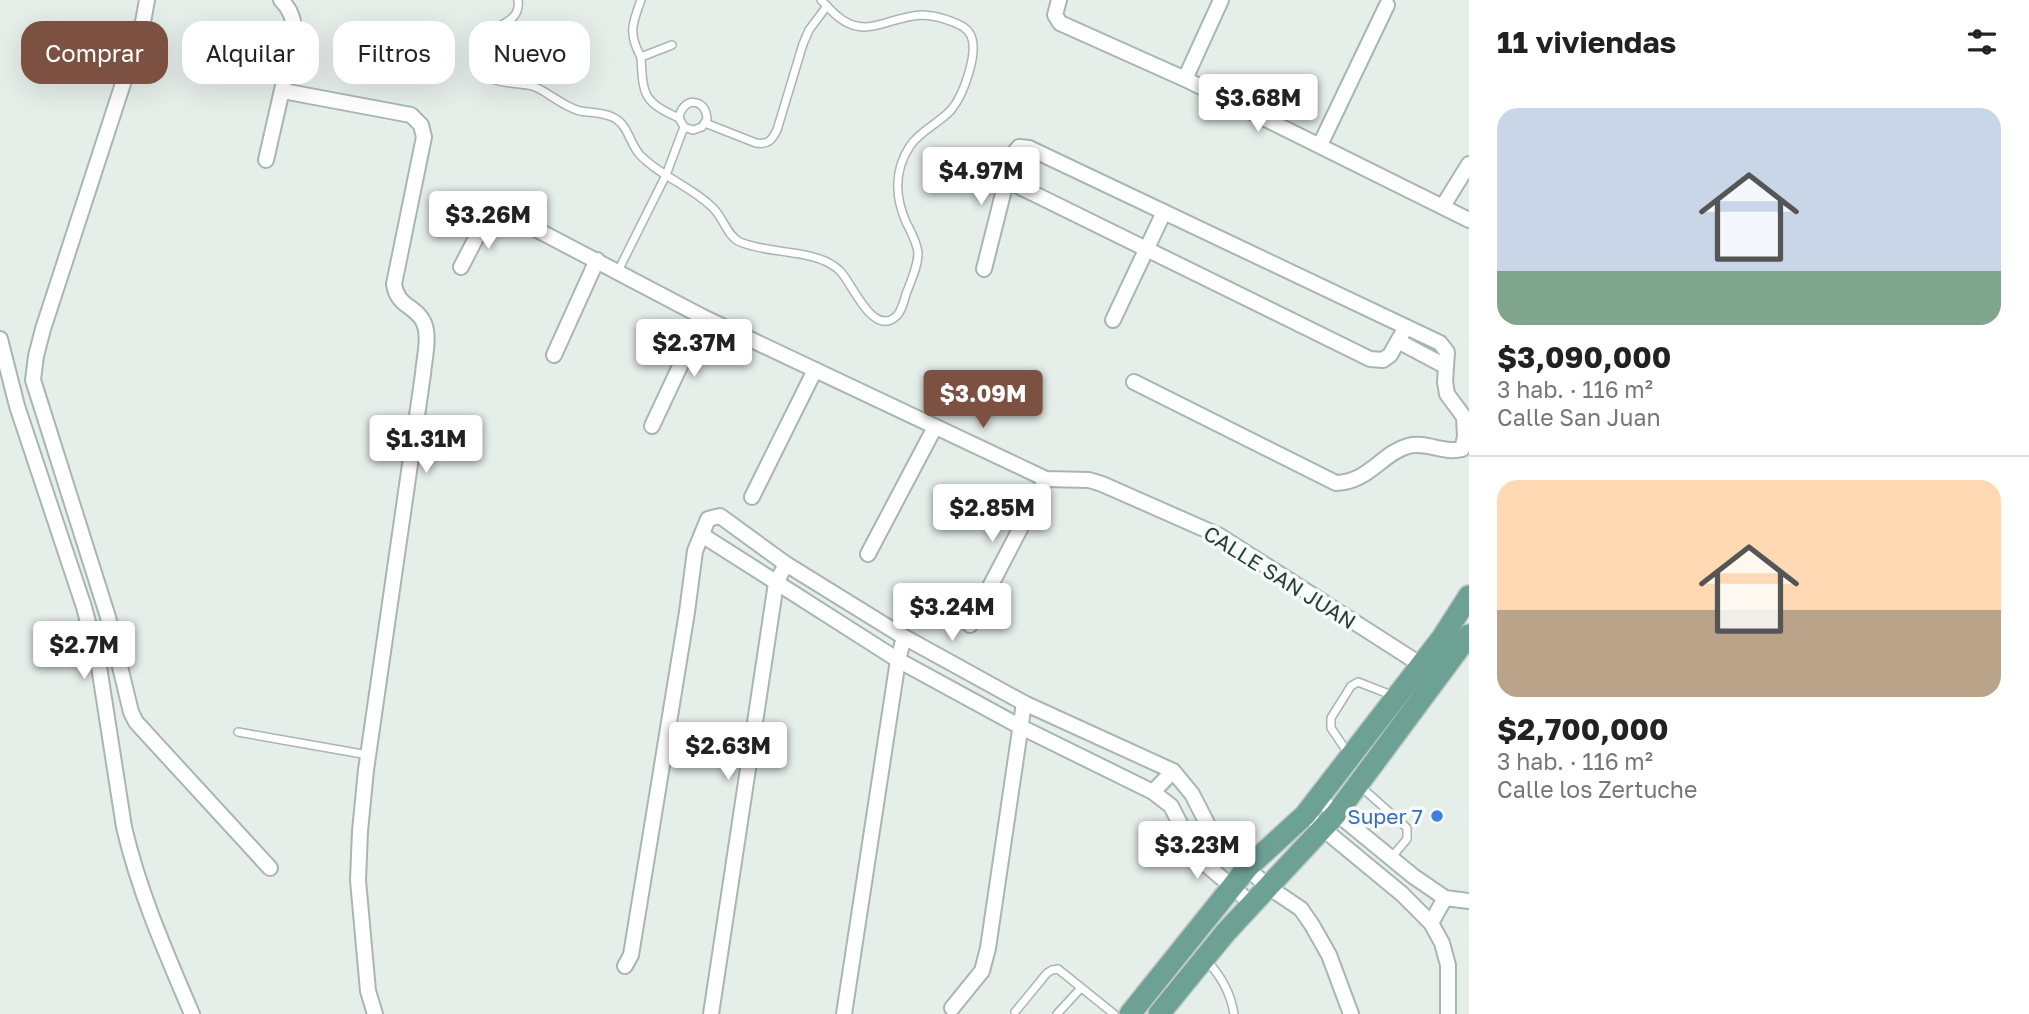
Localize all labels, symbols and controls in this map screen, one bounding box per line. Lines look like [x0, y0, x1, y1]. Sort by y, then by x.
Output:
chip: Comprar [21, 21, 168, 84]
chip: Alquilar [182, 21, 319, 84]
chip: Filtros [333, 21, 455, 84]
chip: Nuevo [469, 21, 590, 84]
icon: filters [1963, 23, 2001, 61]
text: 11 viviendas [1497, 24, 1676, 60]
pin: $3.68M [1201, 74, 1315, 134]
text: $3.68M [1215, 83, 1301, 111]
pin: $4.97M [924, 148, 1038, 207]
icon: home [1686, 154, 1812, 280]
text: $4.97M [939, 156, 1023, 184]
pin: $3.26M [431, 191, 545, 251]
text: $3.26M [445, 200, 531, 228]
pin: $2.37M [637, 320, 751, 379]
text: $2.37M [652, 328, 736, 356]
text: $3,090,000 [1497, 339, 1671, 375]
pin: $3.09M [926, 370, 1040, 430]
text: 3 hab. · 116 m² [1497, 375, 1653, 403]
text: $3.09M [940, 379, 1026, 407]
text: Calle San Juan [1497, 403, 1661, 431]
pin: $1.31M [369, 416, 483, 475]
text: $1.31M [386, 424, 466, 452]
pin: $2.85M [935, 484, 1049, 544]
text: $2.85M [949, 493, 1035, 521]
street label: CALLE SAN JUAN [1199, 520, 1361, 634]
icon: home [1686, 526, 1812, 652]
pin: $3.24M [895, 584, 1009, 643]
text: $3.24M [909, 592, 995, 620]
pin: $2.7M [35, 622, 133, 681]
text: $2.7M [49, 630, 119, 658]
text: $2,700,000 [1497, 711, 1668, 747]
pin: $2.63M [671, 722, 785, 782]
text: $2.63M [685, 731, 771, 759]
text: 3 hab. · 116 m² [1497, 747, 1653, 775]
text: Calle los Zertuche [1497, 775, 1697, 803]
place label: Super 7 [1347, 803, 1423, 829]
marker: Super 7 [1429, 808, 1445, 824]
pin: $3.23M [1140, 822, 1254, 881]
text: $3.23M [1154, 830, 1240, 858]

